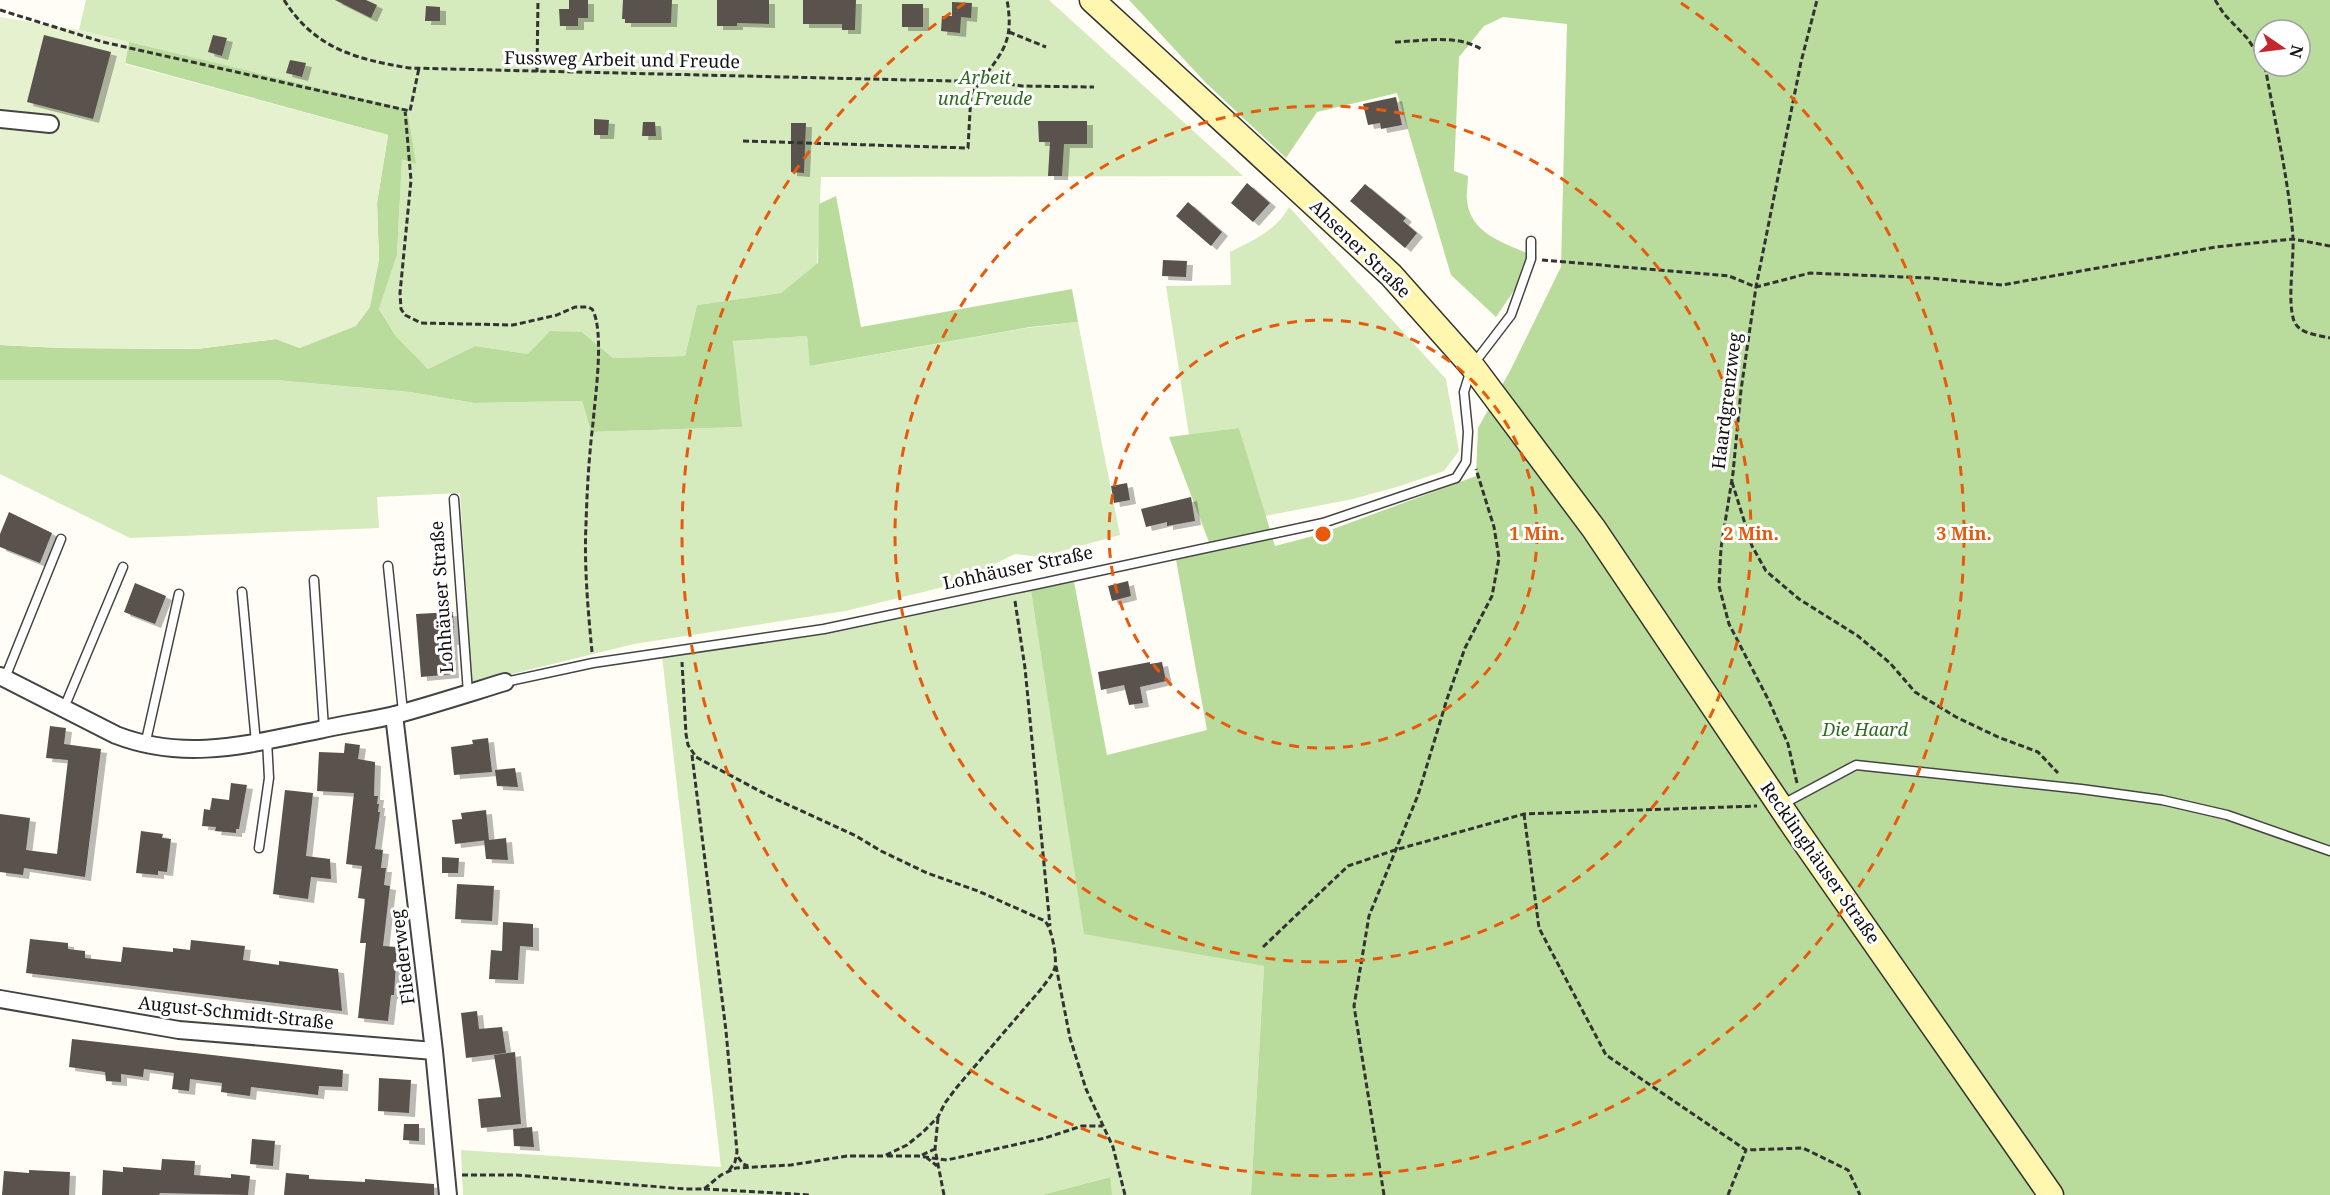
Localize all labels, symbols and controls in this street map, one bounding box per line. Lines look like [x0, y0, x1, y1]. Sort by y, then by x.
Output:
north arrow [2252, 18, 2312, 78]
text: N [2284, 43, 2309, 61]
street label: Fussweg Arbeit und Freude [504, 45, 740, 73]
park label: Arbeit und Freude [938, 65, 1032, 110]
street label: Ahsener Straße [1305, 194, 1416, 303]
street label: Haardgrenzweg [1706, 331, 1746, 471]
street label: Lohhäuser Straße [424, 520, 458, 674]
text: 1 Min. [1509, 521, 1565, 545]
text: 2 Min. [1723, 521, 1779, 545]
text: 3 Min. [1936, 521, 1992, 545]
centre of rings [1313, 524, 1333, 544]
street label: Lohhäuser Straße [941, 539, 1095, 595]
park label: Die Haard [1821, 717, 1908, 741]
street label: Recklinghäuser Straße [1756, 776, 1886, 948]
street label: Fliederweg [384, 908, 420, 1006]
street label: August-Schmidt-Straße [137, 990, 335, 1034]

